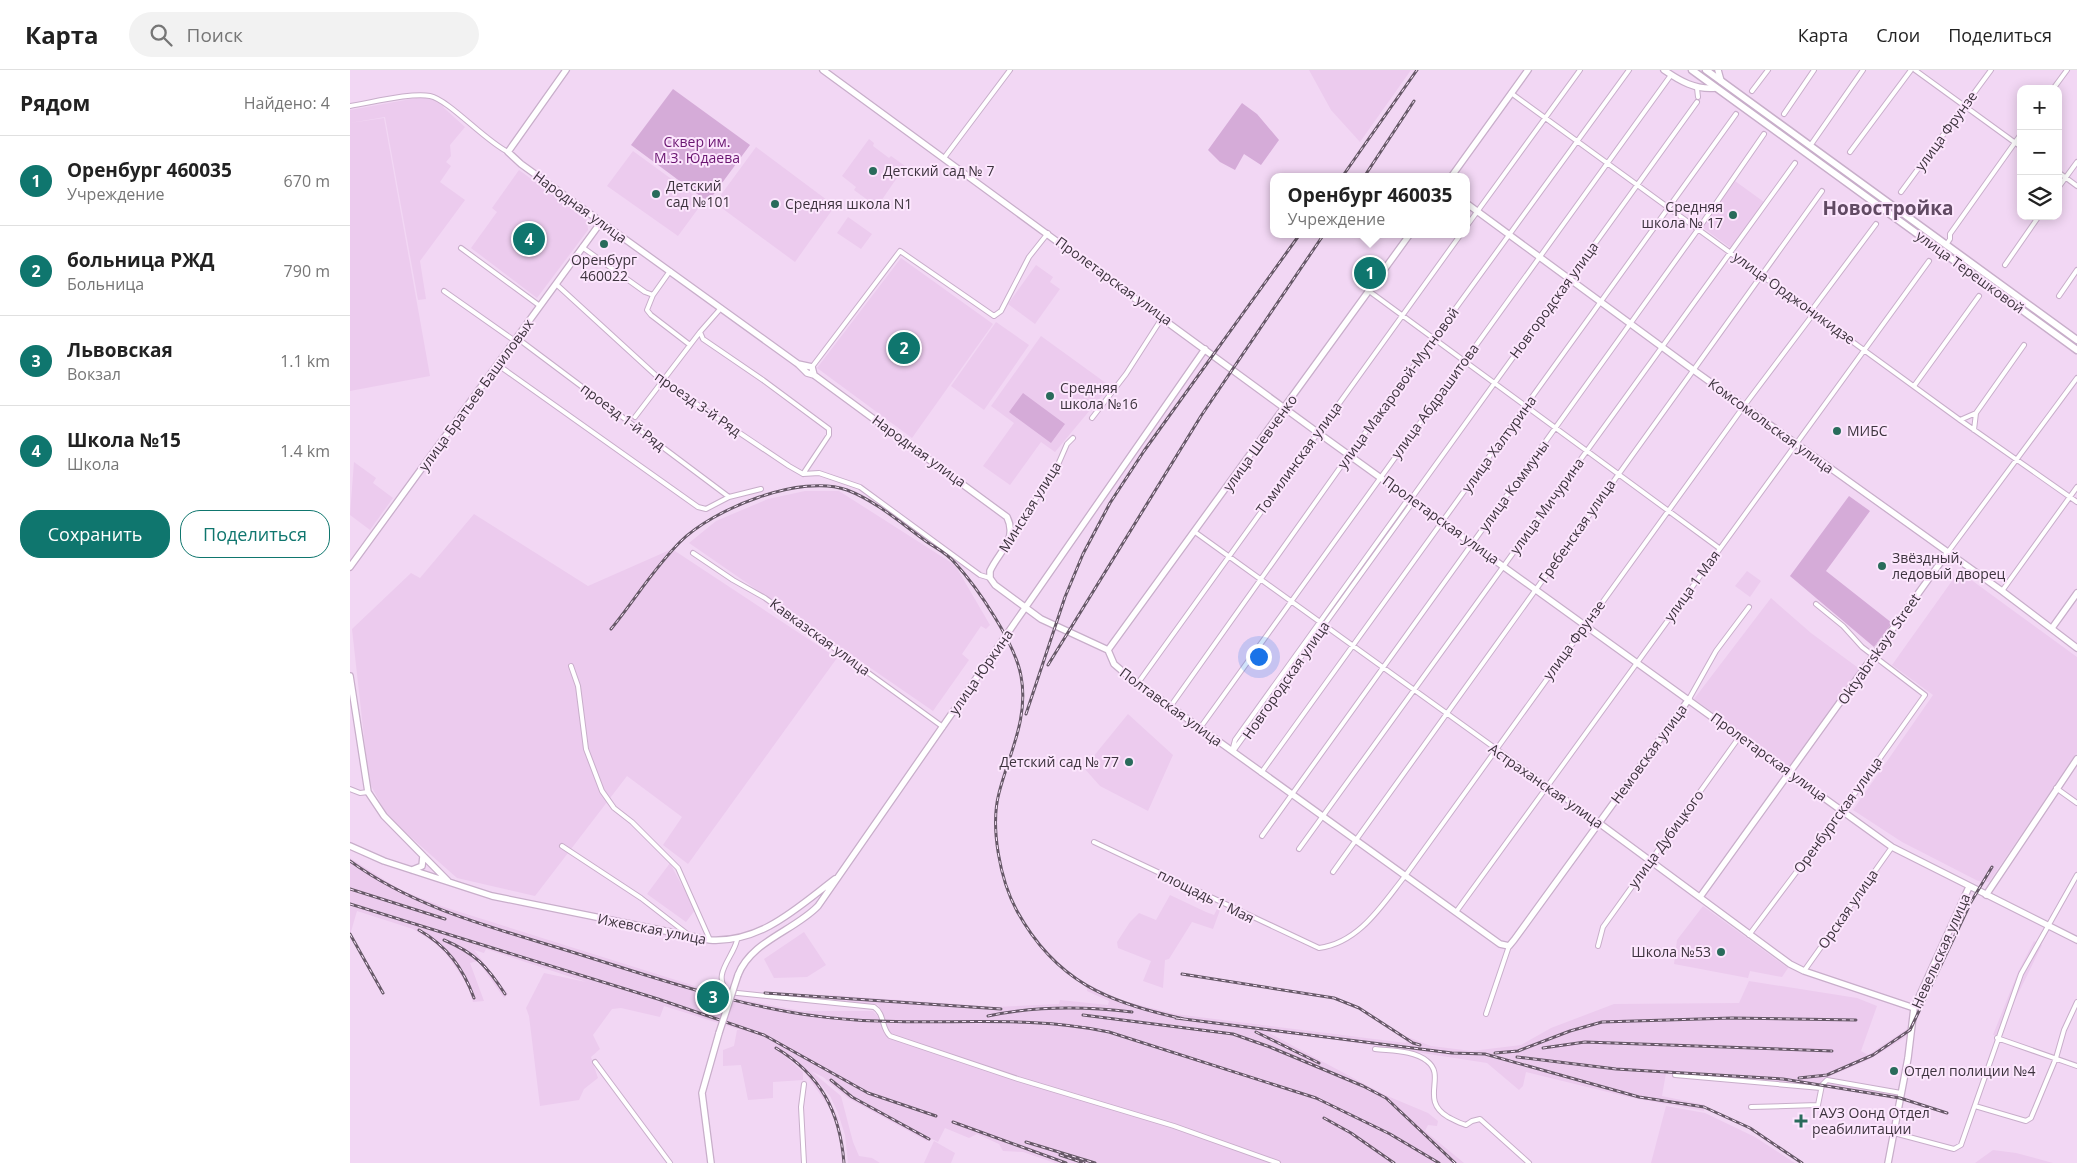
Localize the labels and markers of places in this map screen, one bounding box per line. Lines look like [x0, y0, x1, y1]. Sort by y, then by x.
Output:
place label: Детский сад № 7 [883, 161, 994, 180]
marker: Детский сад № 7 [867, 165, 879, 177]
place label: Детский сад №101 [666, 176, 730, 211]
marker: Детский сад №101 [650, 188, 662, 200]
place label: Средняя школа N1 [785, 194, 912, 213]
place label: Средняя школа № 17 [1642, 197, 1723, 232]
marker: Средняя школа N1 [769, 198, 781, 210]
marker: Средняя школа № 17 [1727, 209, 1739, 221]
pin: 4 [513, 220, 545, 258]
marker: Оренбург 460022 [598, 238, 610, 250]
place label: Оренбург 460022 [571, 250, 637, 285]
pin: 1 [1354, 254, 1386, 292]
pin: 2 [888, 329, 920, 367]
place label: Средняя школа №16 [1060, 378, 1138, 413]
marker: Средняя школа №16 [1044, 390, 1056, 402]
place label: МИБС [1847, 421, 1888, 440]
marker: МИБС [1831, 425, 1843, 437]
place label: Звёздный, ледовый дворец [1892, 548, 2006, 583]
marker: Звёздный, ледовый дворец [1876, 560, 1888, 572]
place label: Детский сад № 77 [1000, 752, 1119, 771]
marker: Детский сад № 77 [1123, 756, 1135, 768]
place label: Школа №53 [1631, 942, 1711, 961]
marker: Школа №53 [1715, 946, 1727, 958]
pin: 3 [697, 978, 729, 1016]
place label: Отдел полиции №4 [1904, 1061, 2036, 1080]
marker: Отдел полиции №4 [1888, 1065, 1900, 1077]
place label: ГАУЗ Оонд Отдел реабилитации [1812, 1103, 1930, 1138]
marker: ГАУЗ Оонд Отдел реабилитации [1794, 1114, 1808, 1128]

